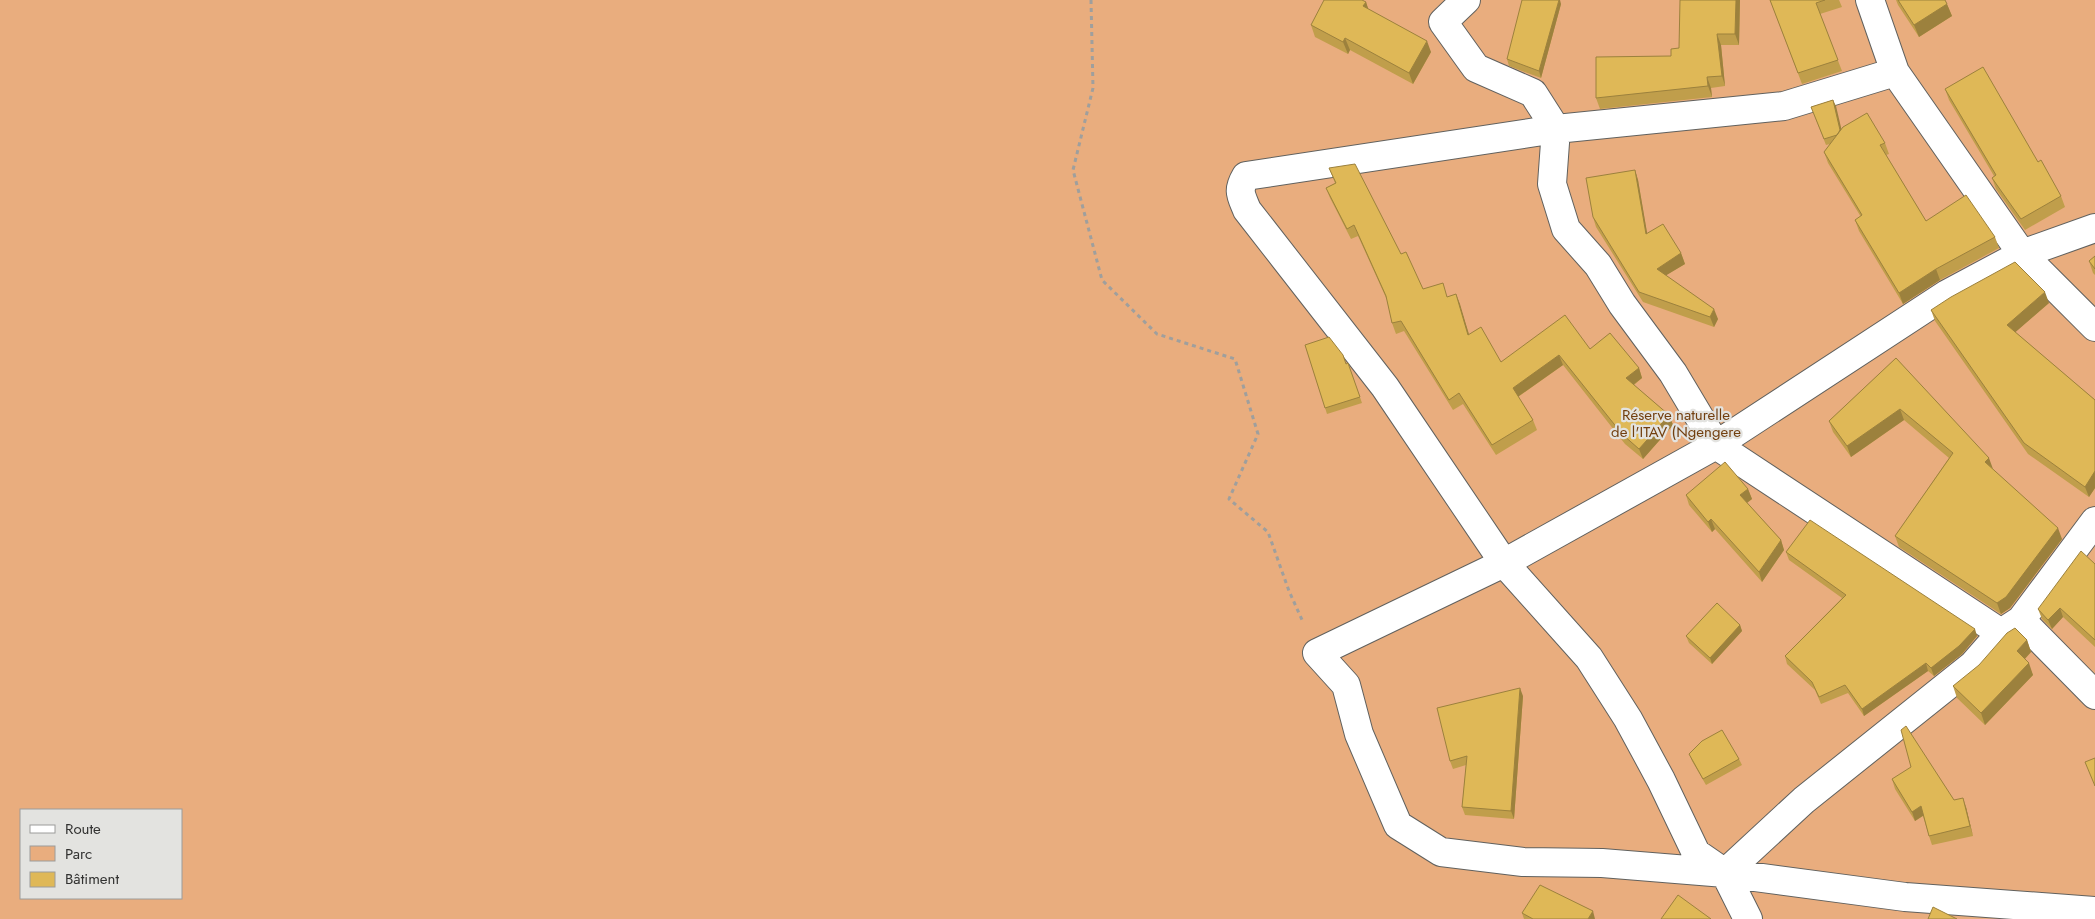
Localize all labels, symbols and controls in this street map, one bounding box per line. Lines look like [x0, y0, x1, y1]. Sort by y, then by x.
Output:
park label: Réserve naturelle de l'ITAV (Ngengere [1611, 404, 1741, 443]
legend [20, 809, 182, 899]
text: Route [65, 818, 101, 840]
text: Parc [65, 843, 92, 865]
text: Bâtiment [65, 868, 119, 890]

